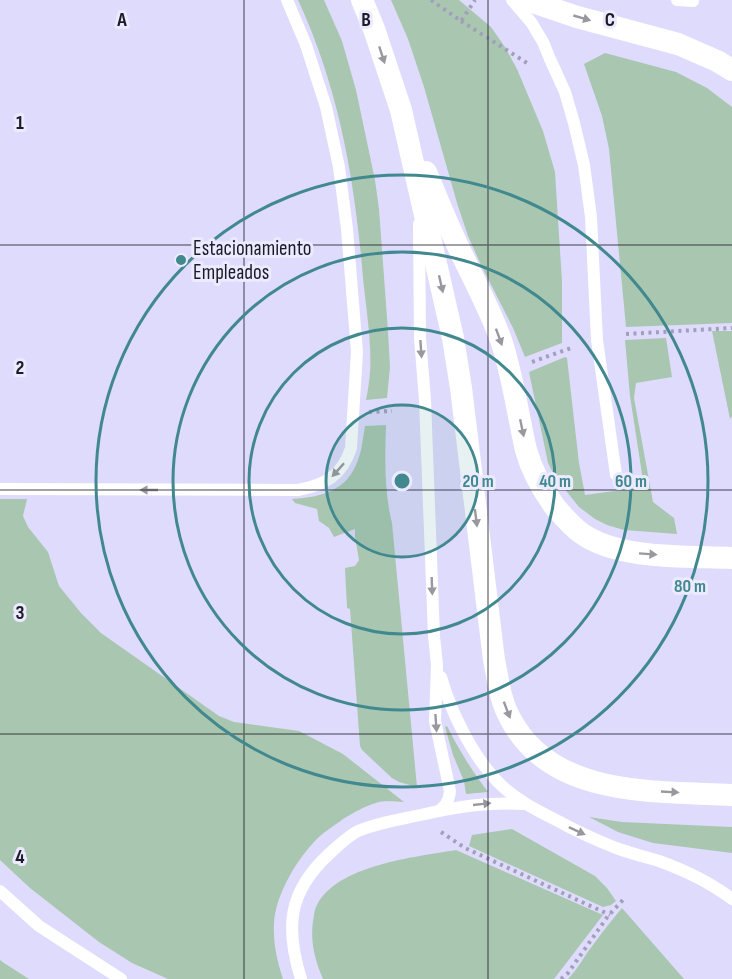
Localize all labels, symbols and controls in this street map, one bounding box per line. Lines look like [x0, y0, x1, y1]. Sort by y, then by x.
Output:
text: A [116, 8, 127, 32]
text: B [361, 8, 371, 32]
text: C [605, 8, 615, 32]
one-way arrow [573, 14, 591, 24]
one-way arrow [378, 46, 388, 64]
text: 1 [16, 111, 24, 135]
place label: Estacionamiento Empleados [193, 236, 312, 285]
marker: Estacionamiento Empleados [174, 253, 188, 267]
one-way arrow [436, 274, 446, 293]
one-way arrow [494, 329, 504, 347]
one-way arrow [416, 340, 426, 359]
text: 2 [16, 356, 24, 380]
one-way arrow [518, 419, 527, 438]
one-way arrow [331, 463, 345, 478]
centre of rings [392, 471, 412, 491]
text: 20 m [462, 471, 494, 492]
text: 40 m [539, 471, 571, 492]
text: 60 m [615, 471, 647, 492]
one-way arrow [140, 485, 159, 495]
one-way arrow [472, 508, 481, 527]
one-way arrow [639, 549, 658, 559]
one-way arrow [428, 576, 437, 595]
text: 80 m [674, 576, 706, 597]
text: 3 [16, 601, 25, 625]
one-way arrow [503, 701, 512, 719]
one-way arrow [432, 714, 441, 733]
one-way arrow [661, 787, 680, 797]
one-way arrow [472, 799, 491, 809]
one-way arrow [569, 826, 586, 835]
text: 4 [15, 845, 25, 869]

